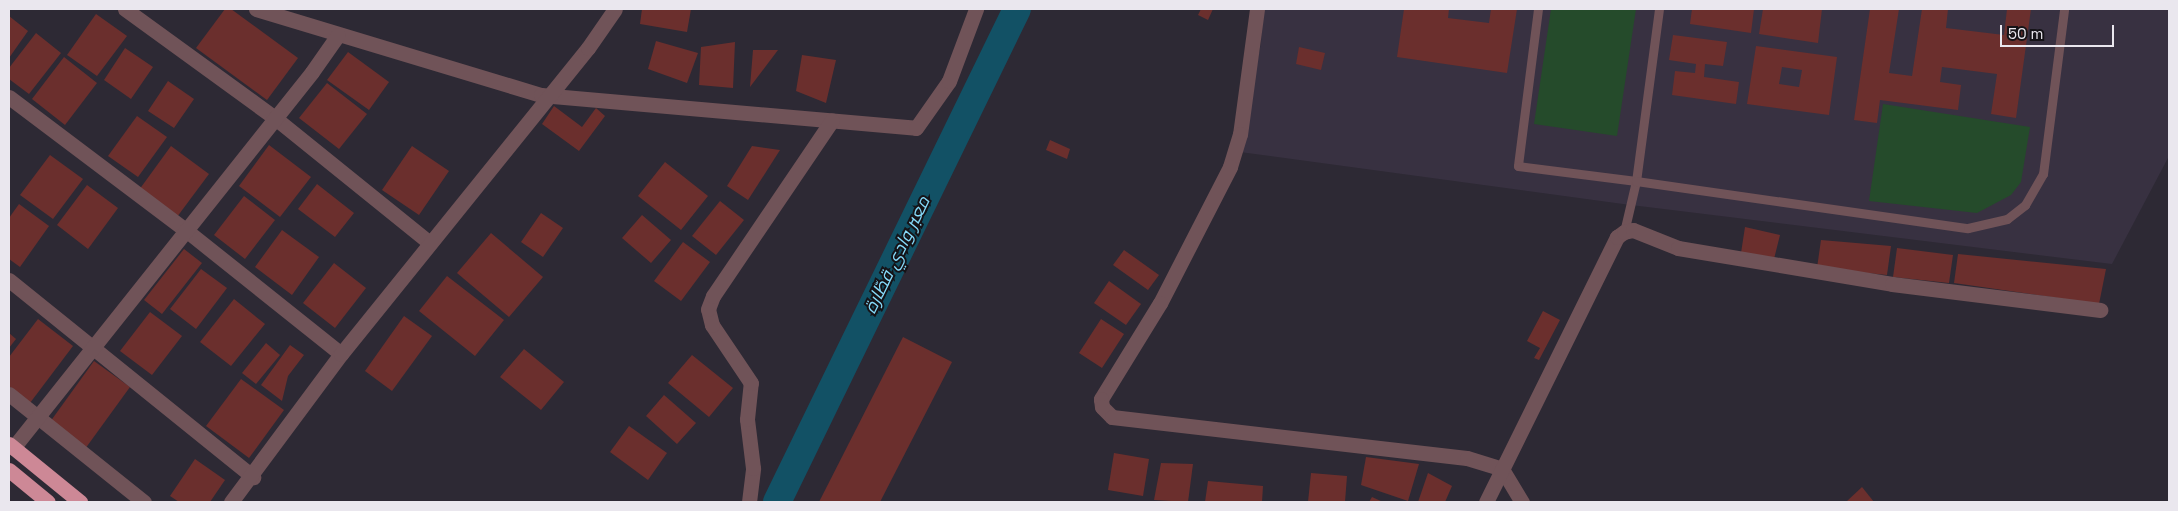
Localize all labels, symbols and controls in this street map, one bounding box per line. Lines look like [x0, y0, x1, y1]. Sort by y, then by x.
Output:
scale bar [2003, 15, 2117, 47]
text: 50 m [2008, 24, 2043, 43]
water label: معبر وادي قطّارة [859, 193, 935, 317]

